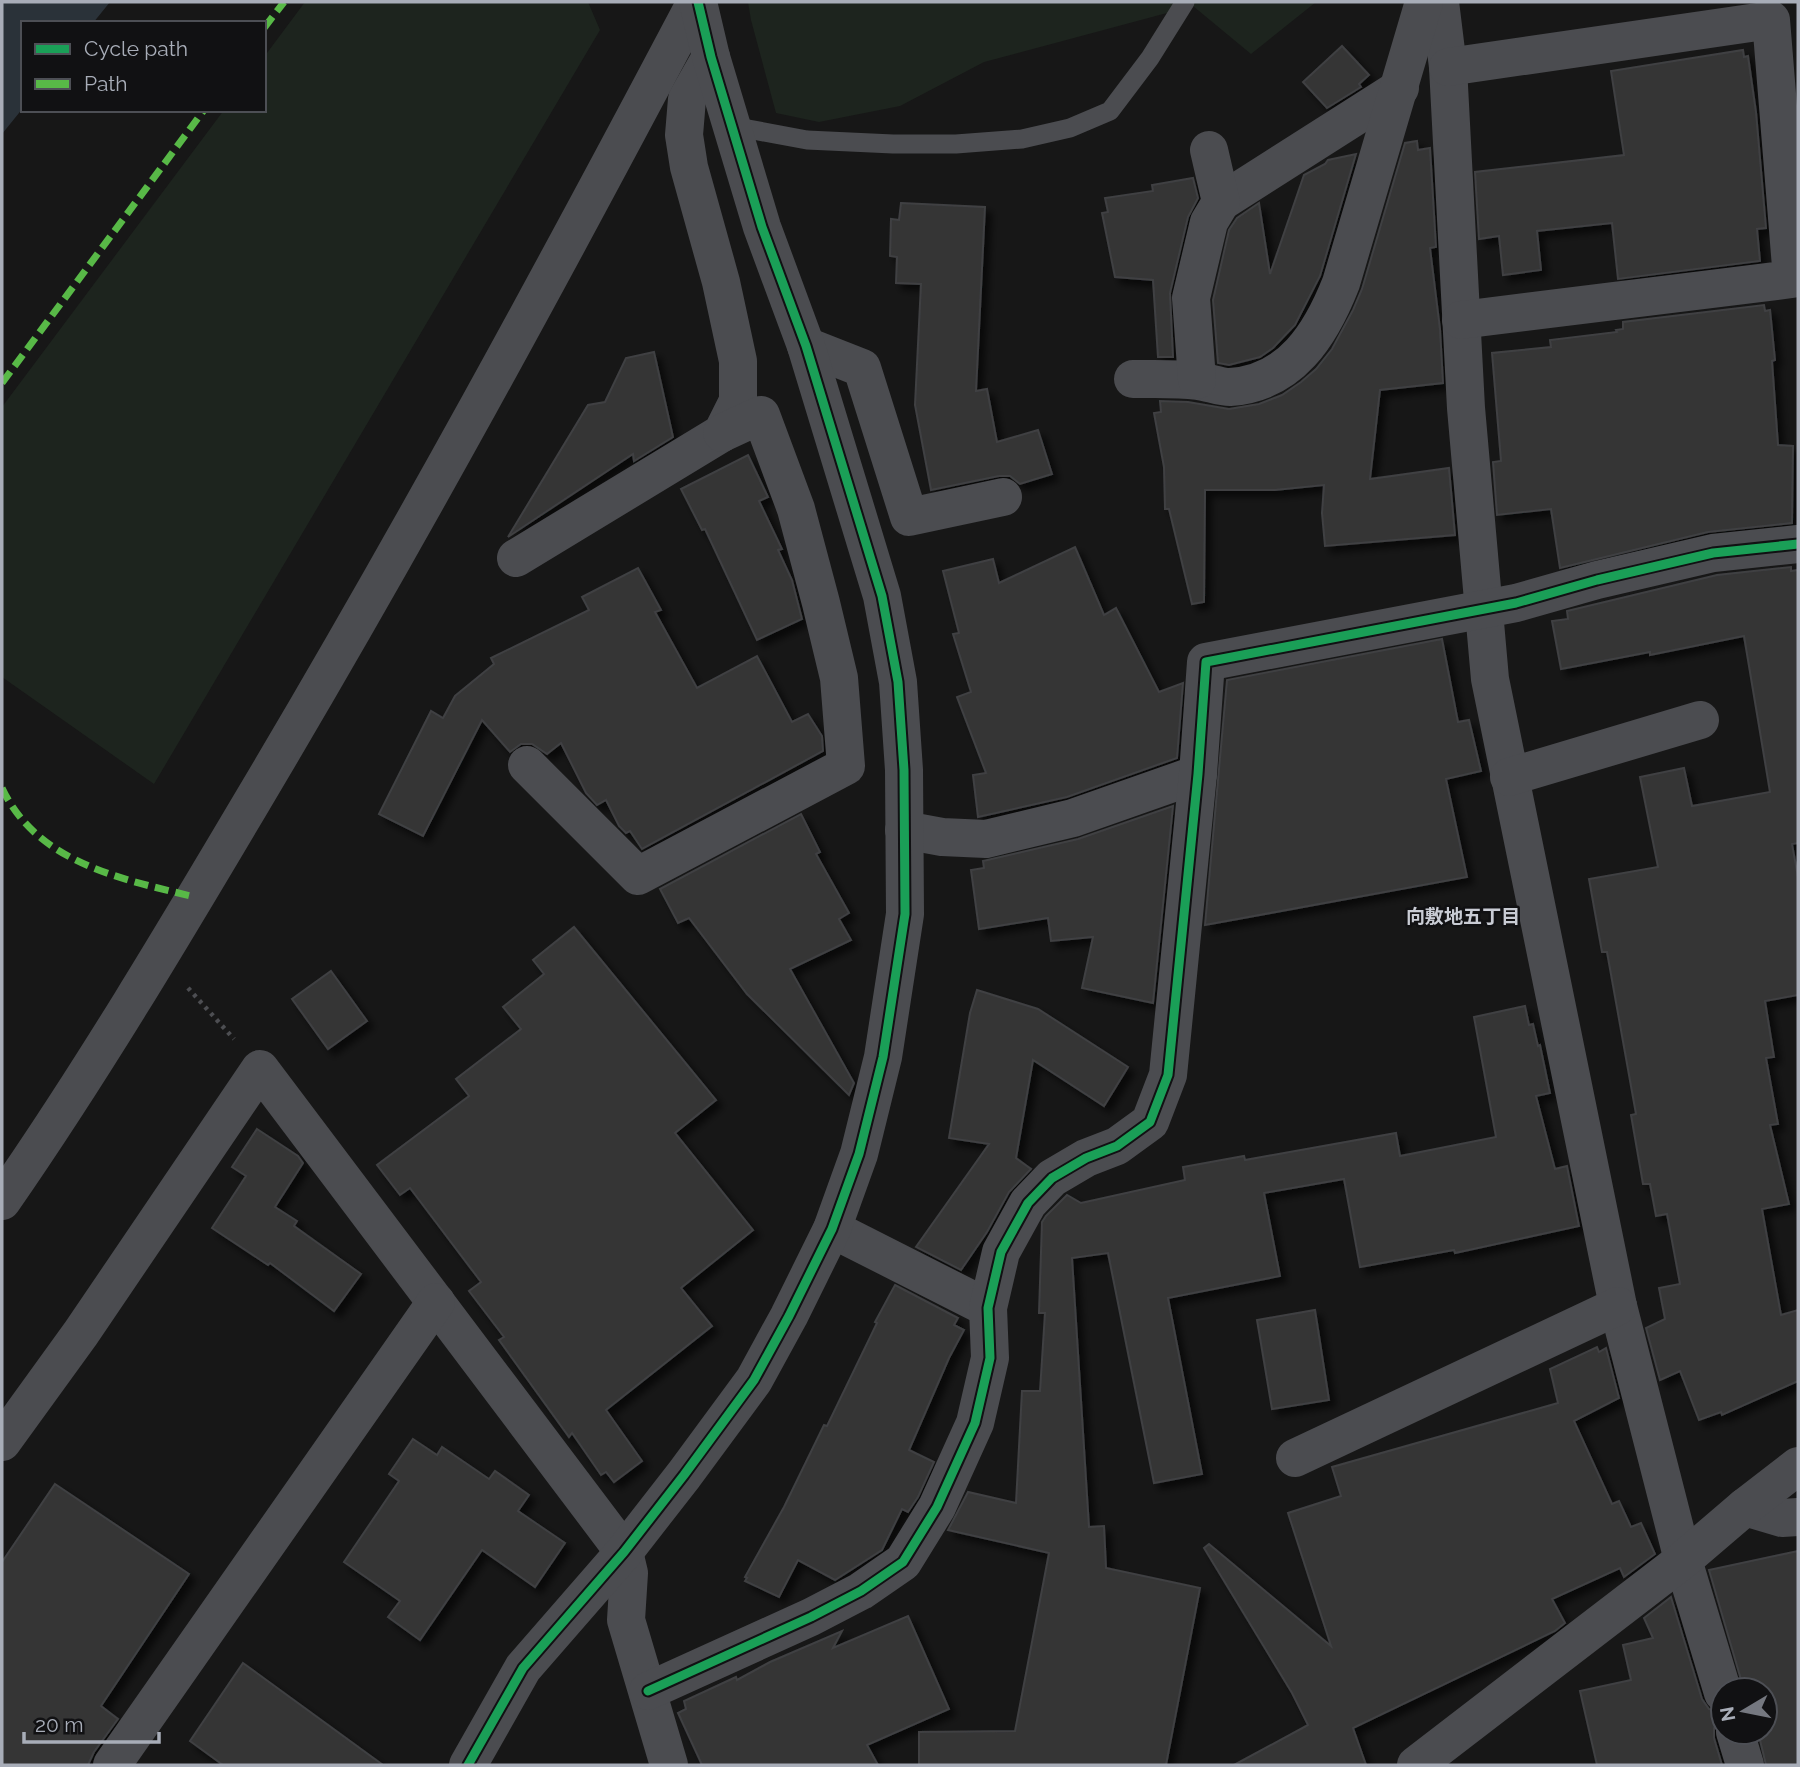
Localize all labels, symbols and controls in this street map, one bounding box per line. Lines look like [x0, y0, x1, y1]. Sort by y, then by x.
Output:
legend [21, 21, 266, 112]
text: Cycle path [84, 36, 188, 61]
text: Path [84, 71, 128, 96]
district label: 向敷地五丁目 [1406, 905, 1520, 927]
north arrow [1709, 1676, 1779, 1746]
scale bar [24, 1700, 159, 1744]
text: N [1715, 1705, 1739, 1723]
text: 20 m [35, 1712, 83, 1737]

